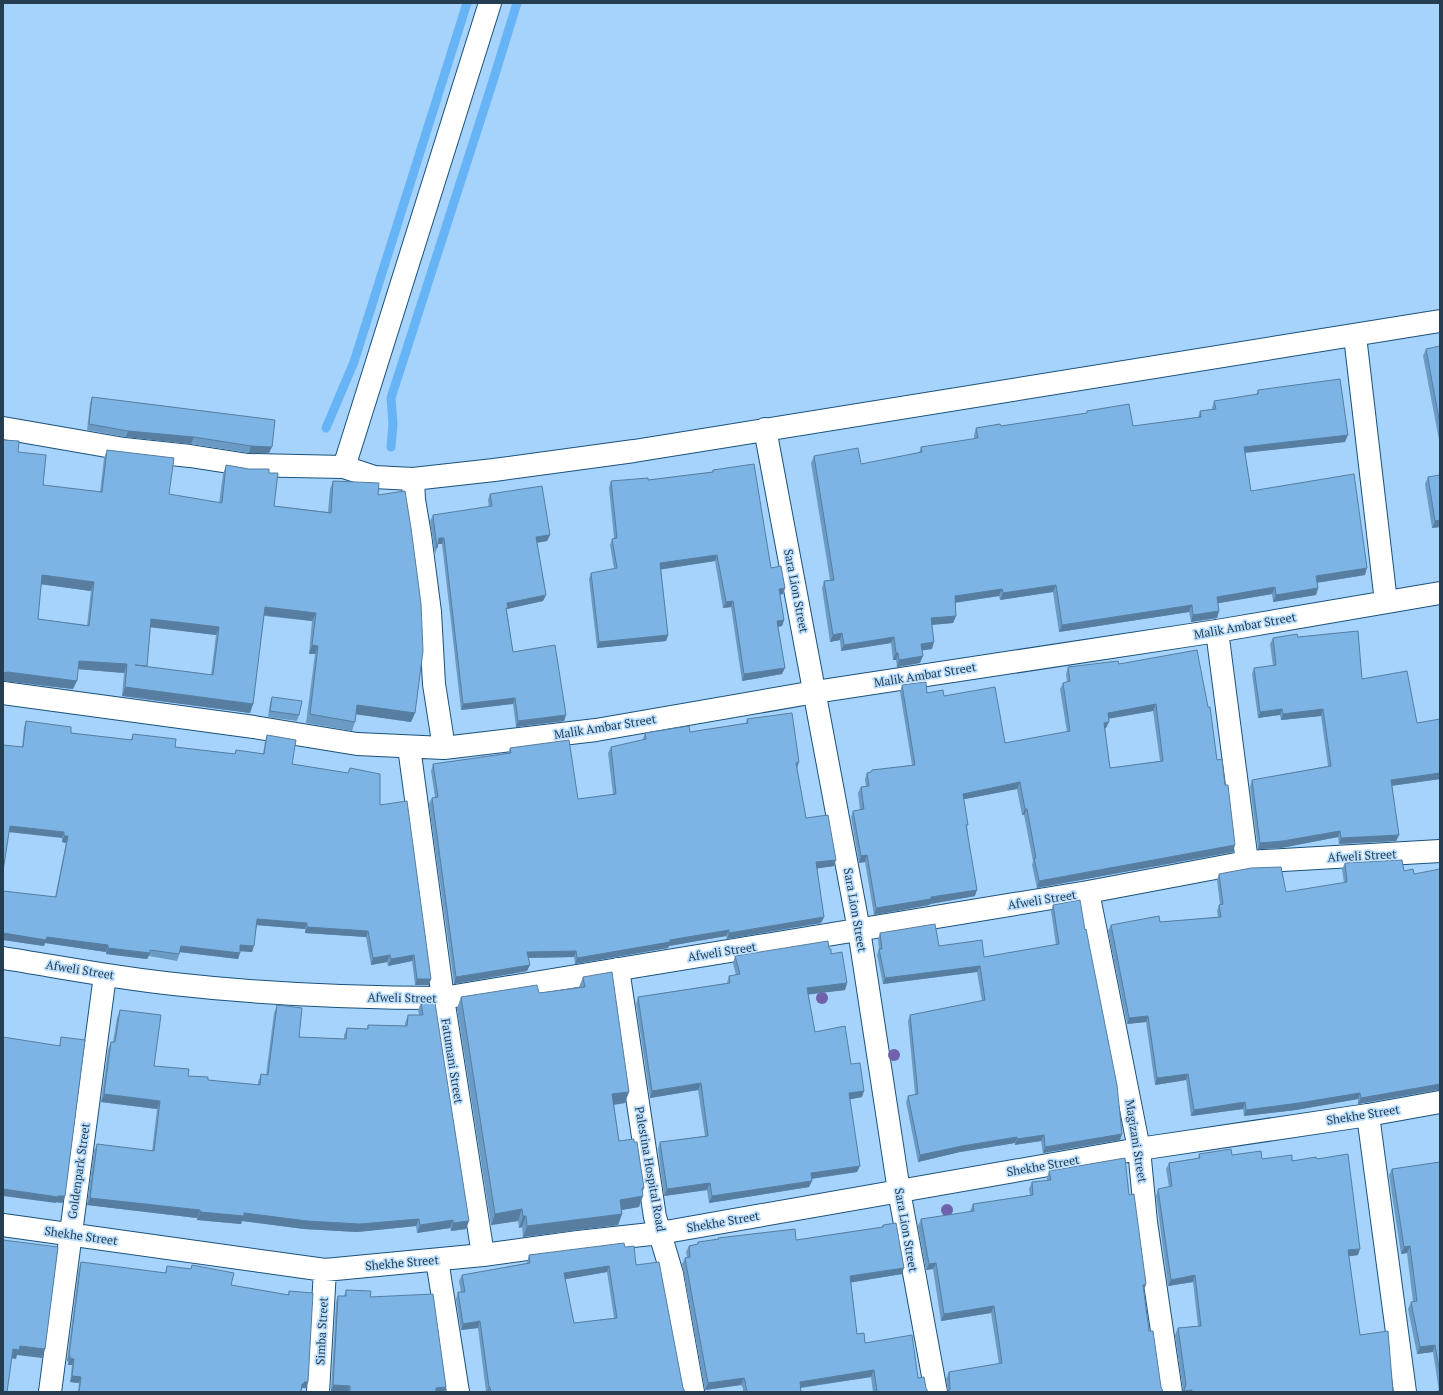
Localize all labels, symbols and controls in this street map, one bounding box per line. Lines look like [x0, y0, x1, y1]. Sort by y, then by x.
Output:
street label: Sara Lion Street [781, 548, 812, 635]
street label: Malik Ambar Street [1193, 609, 1298, 642]
street label: Malik Ambar Street [873, 659, 978, 690]
street label: Malik Ambar Street [553, 711, 658, 742]
street label: Afweli Street [1327, 846, 1397, 865]
street label: Sara Lion Street [841, 867, 870, 954]
street label: Afweli Street [1007, 887, 1078, 912]
street label: Afweli Street [687, 939, 758, 964]
street label: Afweli Street [45, 957, 116, 982]
street label: Afweli Street [367, 989, 437, 1006]
street label: Fatumani Street [438, 1017, 467, 1105]
street label: Magizani Street [1123, 1098, 1151, 1184]
street label: Shekhe Street [1325, 1101, 1401, 1128]
street label: Palestina Hospital Road [632, 1105, 669, 1233]
street label: Goldenpark Street [64, 1121, 93, 1220]
street label: Shekhe Street [1005, 1152, 1081, 1179]
street label: Sara Lion Street [892, 1187, 921, 1274]
street label: Shekhe Street [685, 1208, 761, 1235]
street label: Shekhe Street [44, 1223, 119, 1248]
street label: Shekhe Street [365, 1252, 440, 1273]
street label: Simba Street [312, 1296, 331, 1365]

